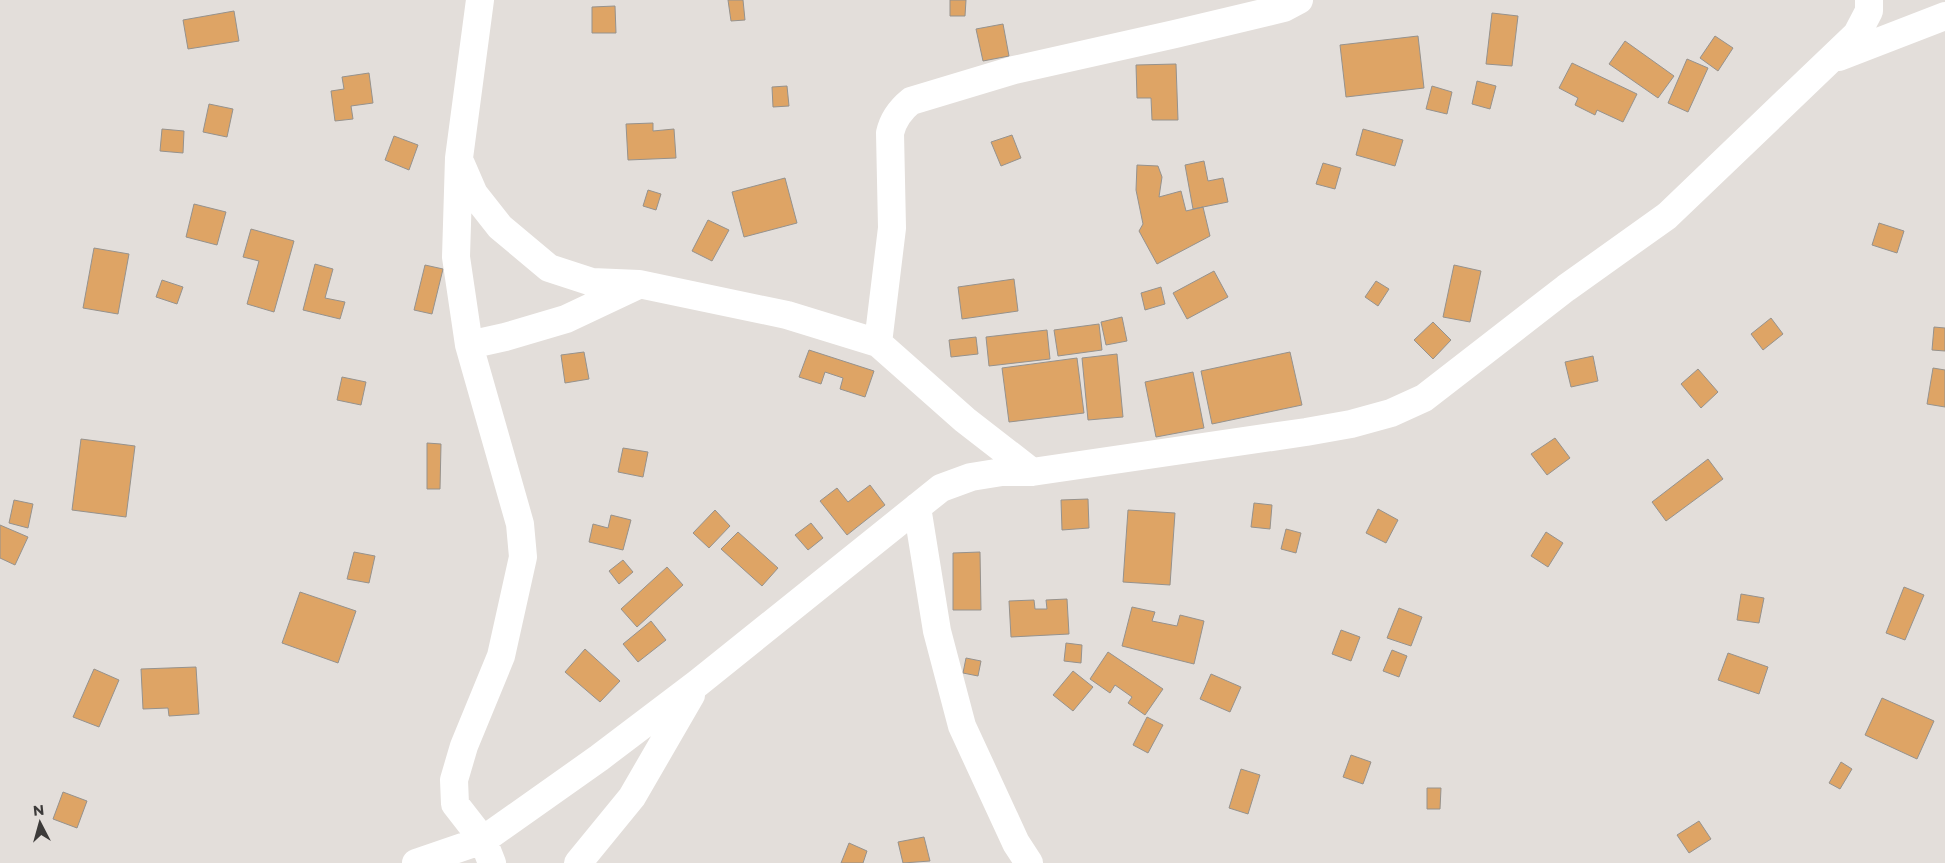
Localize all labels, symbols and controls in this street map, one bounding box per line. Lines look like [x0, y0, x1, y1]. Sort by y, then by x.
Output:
north arrow [15, 798, 65, 848]
text: N [32, 801, 45, 820]

